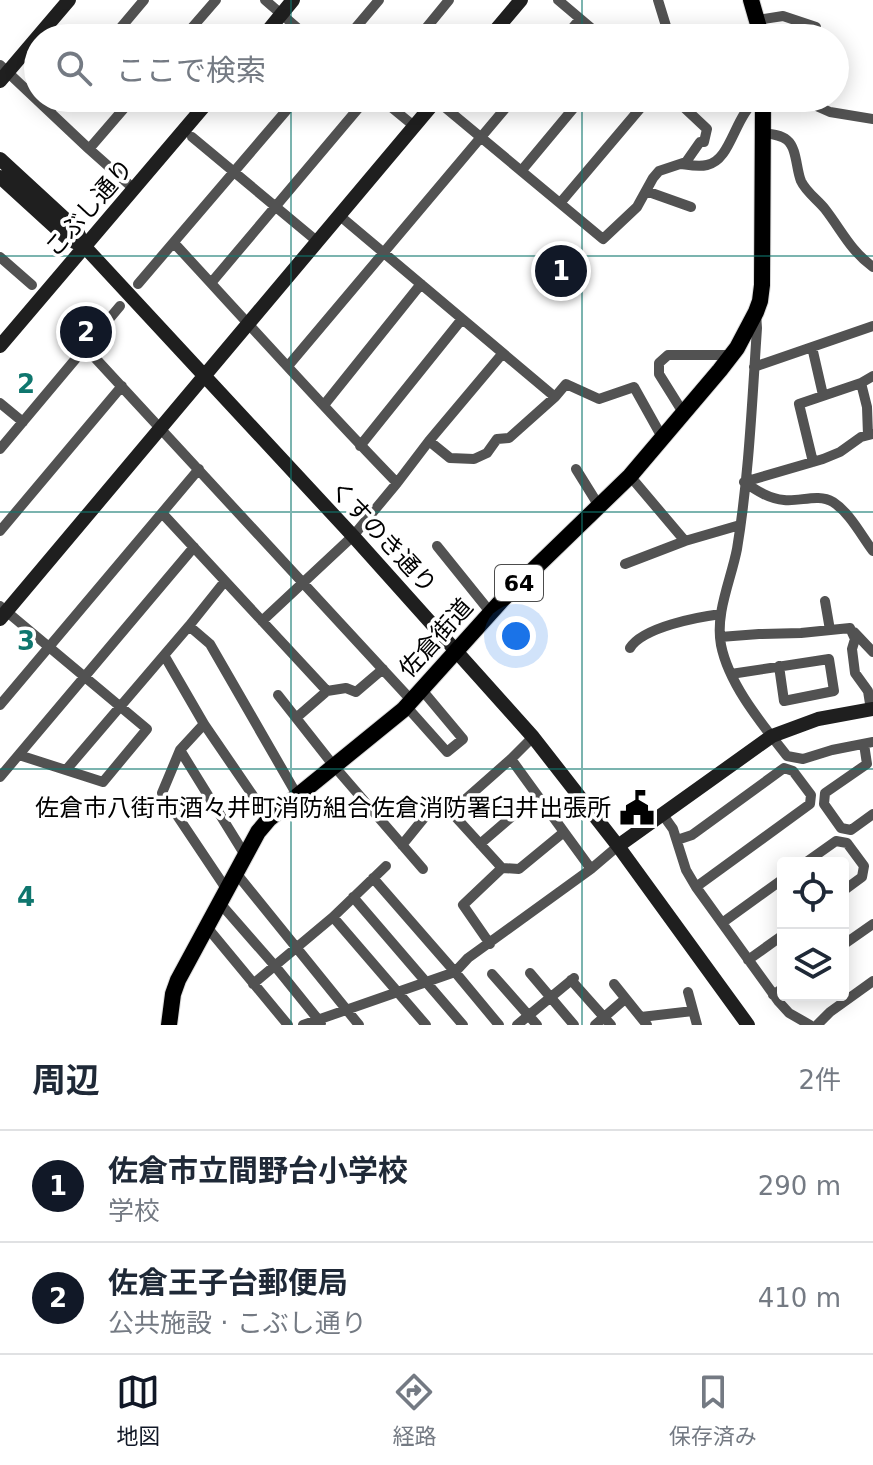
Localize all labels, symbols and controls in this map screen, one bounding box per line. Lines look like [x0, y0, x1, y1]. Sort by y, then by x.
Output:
search box [24, 24, 849, 112]
icon: search [52, 46, 96, 90]
text: ここで検索 [116, 53, 266, 88]
street label: こぶし通り [39, 154, 139, 262]
pin: 1 [535, 241, 587, 301]
pin: 2 [60, 302, 112, 362]
text: 2 [17, 369, 35, 399]
street label: くすのき通り [324, 475, 442, 599]
road number: 64 [495, 565, 543, 601]
street label: 佐倉街道 [393, 593, 479, 683]
your location [496, 616, 536, 656]
text: 3 [17, 626, 35, 656]
public building icon: 佐倉市八街市酒々井町消防組合佐倉消防署臼井出張所 [618, 789, 656, 827]
place label: 佐倉市八街市酒々井町消防組合佐倉消防署臼井出張所 [35, 794, 611, 822]
map controls [777, 857, 849, 1001]
button: locate [777, 857, 849, 929]
text: 4 [17, 882, 35, 912]
button: layers [777, 929, 849, 1001]
text: 周辺 [32, 1060, 100, 1100]
text: 2件 [798, 1065, 841, 1095]
text: 佐倉市立間野台小学校 [108, 1153, 408, 1188]
text: 1 [49, 1171, 67, 1201]
text: 290 m [758, 1171, 841, 1201]
text: 学校 [108, 1196, 160, 1226]
text: 佐倉王子台郵便局 [108, 1265, 348, 1300]
text: 2 [49, 1283, 67, 1313]
text: 410 m [758, 1283, 841, 1313]
text: 公共施設 · こぶし通り [108, 1308, 367, 1338]
tab: 地図 [116, 1370, 160, 1450]
tab: 経路 [392, 1370, 437, 1450]
tab: 保存済み [669, 1370, 757, 1450]

